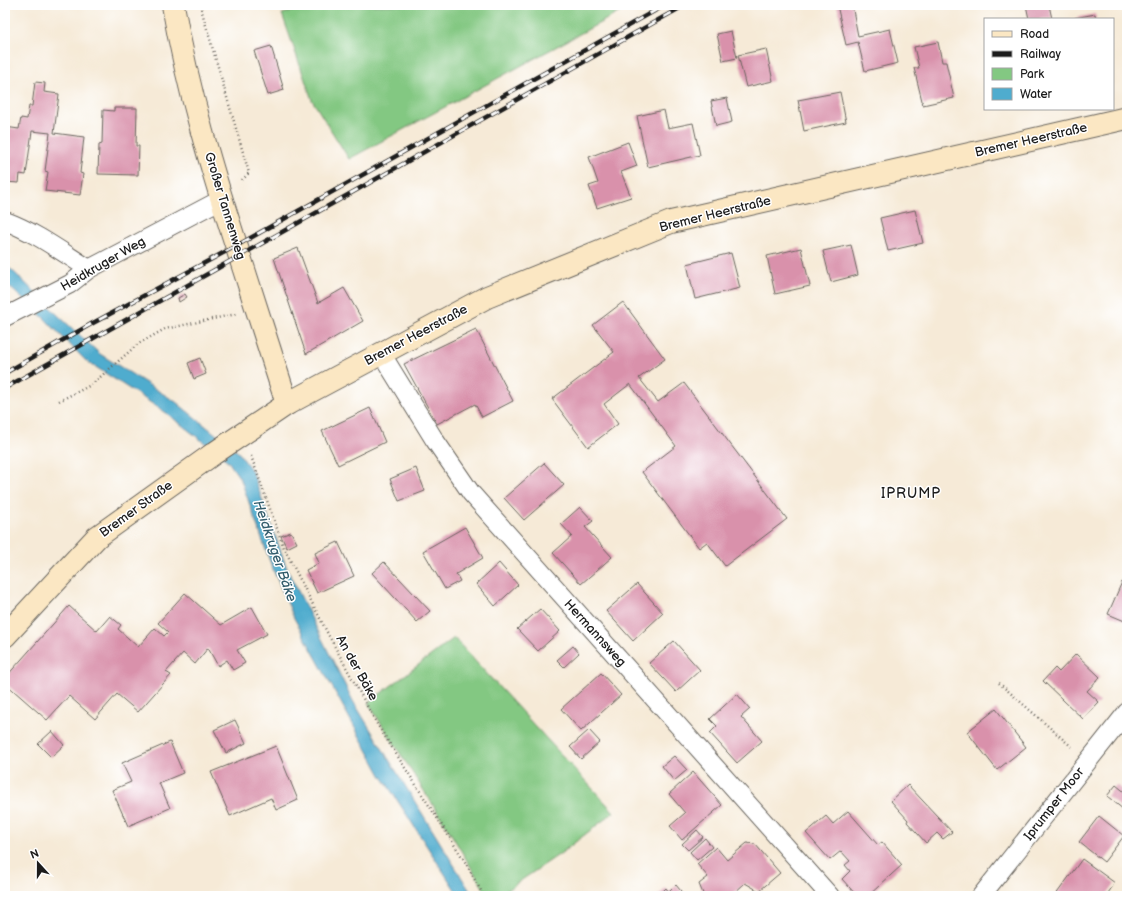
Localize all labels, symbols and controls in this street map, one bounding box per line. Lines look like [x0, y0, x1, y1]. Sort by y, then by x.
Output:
legend [984, 18, 1114, 110]
text: Road [1020, 27, 1049, 42]
text: Railway [1020, 47, 1062, 62]
text: Park [1020, 67, 1044, 82]
text: Water [1020, 87, 1052, 102]
street label: Bremer Heerstraße [973, 119, 1089, 161]
street label: Großer Tannenweg [201, 150, 249, 262]
street label: Bremer Heerstraße [658, 192, 773, 236]
street label: Heidkruger Weg [58, 233, 148, 295]
street label: Bremer Heerstraße [362, 301, 471, 369]
street label: Bremer Straße [96, 477, 176, 541]
district label: IPRUMP [881, 485, 941, 502]
water label: Heidkruger Bäke [250, 498, 300, 604]
street label: Hermannsweg [561, 596, 629, 670]
street label: An der Bäke [332, 633, 382, 704]
street label: Iprumper Moor [1020, 764, 1088, 844]
north arrow [18, 843, 58, 883]
text: N [28, 847, 41, 862]

